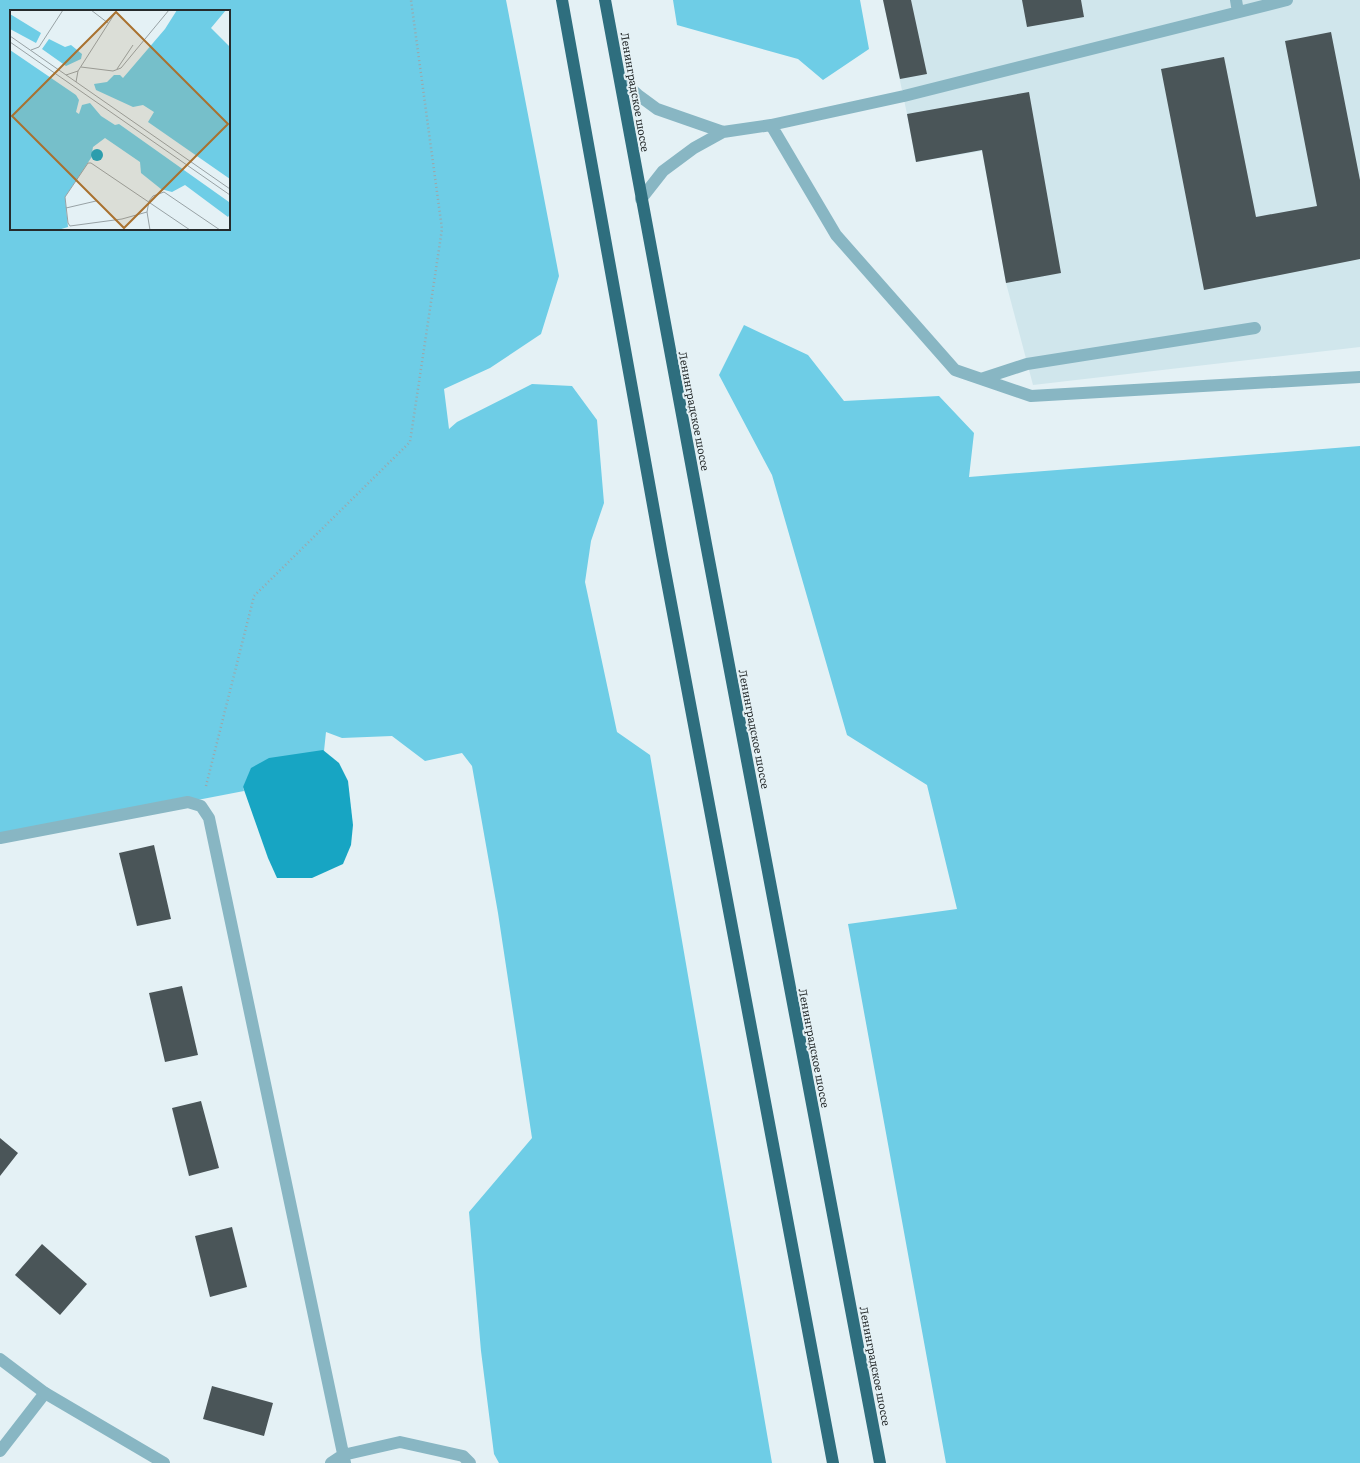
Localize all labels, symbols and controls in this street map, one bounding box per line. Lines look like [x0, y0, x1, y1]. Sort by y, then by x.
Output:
inset map [10, 10, 230, 230]
street label: Ленинградское шоссе [618, 31, 654, 153]
street label: Ленинградское шоссе [676, 350, 714, 472]
street label: Ленинградское шоссе [736, 668, 774, 790]
street label: Ленинградское шоссе [796, 987, 834, 1109]
street label: Ленинградское шоссе [857, 1305, 895, 1427]

